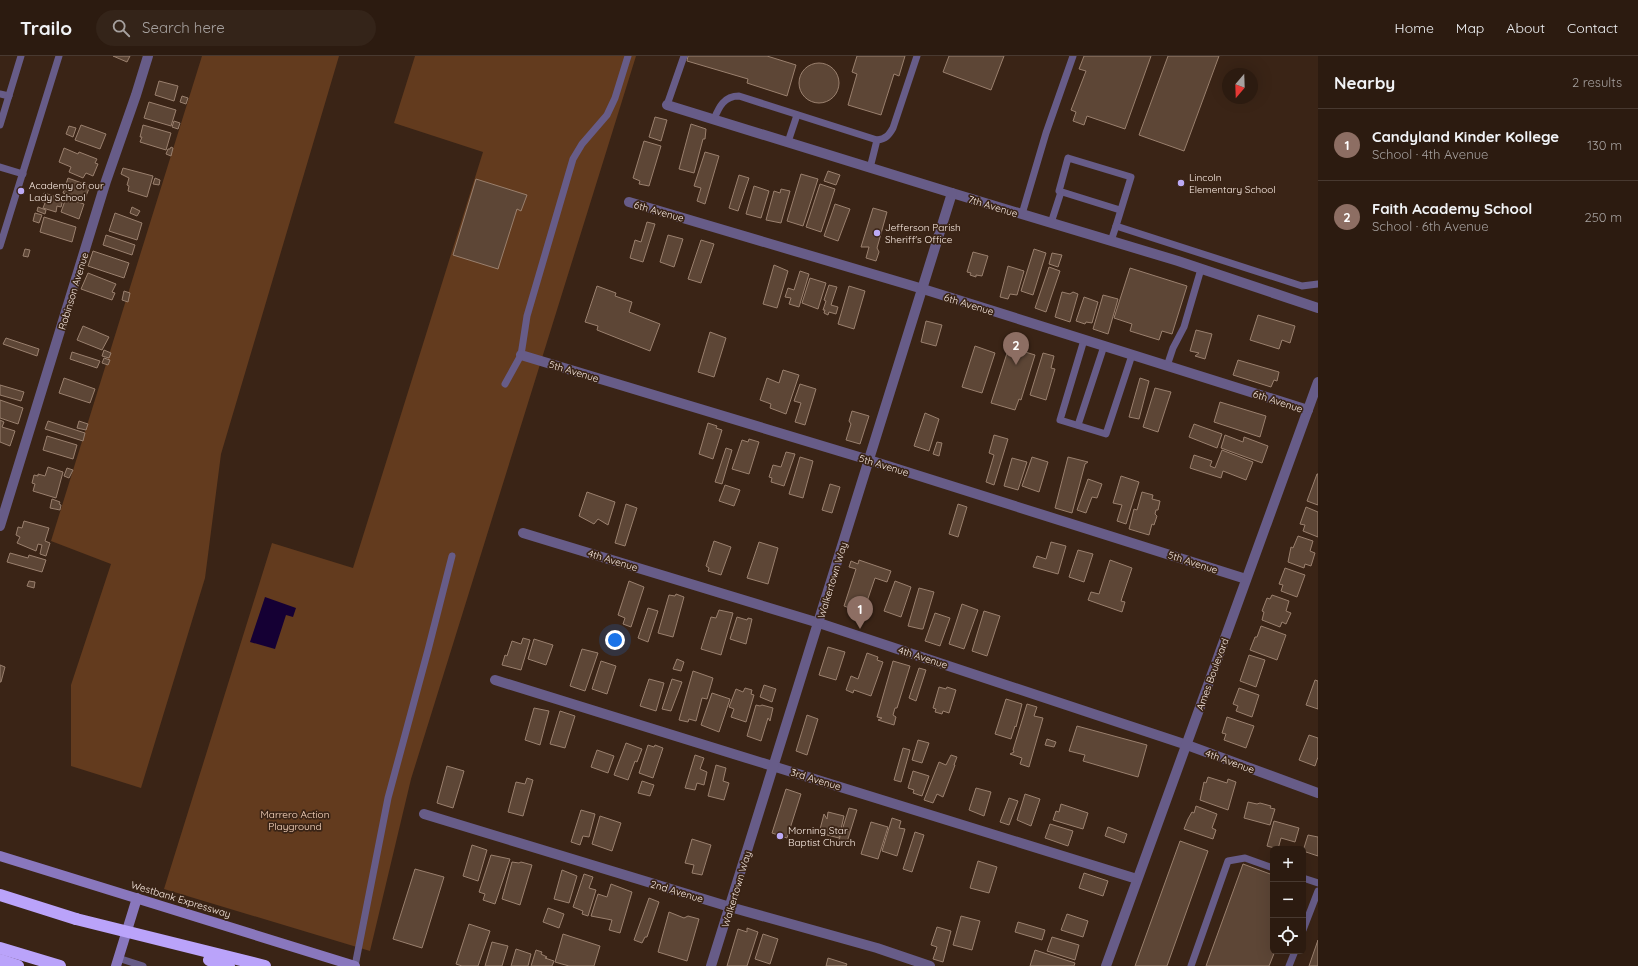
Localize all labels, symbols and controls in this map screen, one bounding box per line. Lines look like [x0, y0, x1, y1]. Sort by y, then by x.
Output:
search box [96, 10, 376, 46]
text: Trailo [20, 16, 72, 40]
icon: search [110, 17, 132, 39]
text: Search here [142, 18, 225, 37]
text: Home [1395, 19, 1434, 37]
text: Map [1456, 19, 1484, 37]
text: About [1506, 19, 1545, 37]
text: Contact [1567, 19, 1618, 37]
north arrow [1222, 68, 1258, 104]
text: Nearby [1334, 72, 1395, 93]
text: 2 results [1572, 74, 1622, 90]
text: Candyland Kinder Kollege [1372, 127, 1559, 146]
text: 1 [1344, 137, 1350, 153]
text: 130 m [1587, 137, 1622, 153]
text: School · 4th Avenue [1372, 146, 1488, 162]
place label: Lincoln Elementary School [1189, 171, 1276, 196]
marker: Lincoln Elementary School [1176, 178, 1186, 188]
place label: Academy of our Lady School [29, 179, 104, 204]
marker: Academy of our Lady School [16, 186, 26, 196]
street label: 7th Avenue [967, 193, 1020, 220]
street label: 6th Avenue [632, 198, 686, 225]
text: Faith Academy School [1372, 199, 1532, 218]
text: 2 [1343, 209, 1351, 225]
text: 250 m [1585, 209, 1622, 225]
text: School · 6th Avenue [1372, 218, 1489, 234]
place label: Jefferson Parish Sheriff's Office [885, 221, 961, 246]
marker: Jefferson Parish Sheriff's Office [872, 228, 882, 238]
street label: Robinson Avenue [56, 251, 92, 331]
street label: 6th Avenue [942, 291, 996, 318]
pin: 2 [1003, 332, 1029, 365]
street label: 5th Avenue [547, 358, 601, 385]
street label: 6th Avenue [1251, 387, 1305, 416]
street label: 5th Avenue [857, 452, 911, 479]
street label: Walkertown Way [815, 540, 850, 620]
street label: 4th Avenue [586, 547, 640, 574]
street label: 5th Avenue [1166, 548, 1220, 577]
pin: 1 [847, 596, 873, 629]
your location [605, 630, 625, 650]
street label: Ames Boulevard [1193, 636, 1232, 712]
street label: 4th Avenue [896, 643, 950, 672]
street label: 4th Avenue [1204, 747, 1256, 776]
street label: 3rd Avenue [789, 766, 843, 793]
park label: Marrero Action Playground [261, 808, 329, 833]
place label: Morning Star Baptist Church [788, 824, 855, 849]
marker: Morning Star Baptist Church [775, 831, 785, 841]
map controls [1270, 846, 1306, 954]
button: + [1270, 846, 1306, 882]
street label: Walkertown Way [719, 849, 754, 929]
street label: 2nd Avenue [649, 877, 705, 906]
street label: Westbank Expressway [129, 878, 232, 921]
button: − [1270, 882, 1306, 918]
button: locate [1270, 918, 1306, 954]

